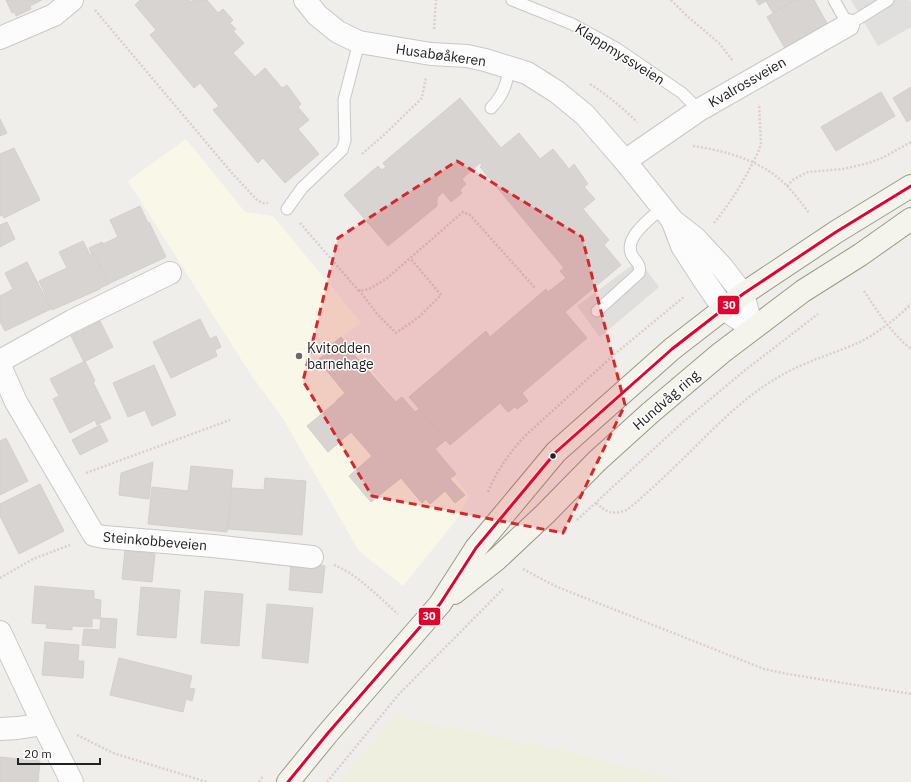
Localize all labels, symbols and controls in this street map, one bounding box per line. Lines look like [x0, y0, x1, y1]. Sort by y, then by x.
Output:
street label: Klappmyssveien [572, 19, 668, 89]
street label: Husabøåkeren [395, 40, 487, 70]
street label: Kvalrossveien [705, 53, 789, 111]
line badge: 30 [717, 295, 740, 315]
text: 30 [722, 298, 736, 312]
place label: Kvitodden barnehage [307, 339, 374, 373]
marker: Kvitodden barnehage [294, 351, 304, 361]
street label: Hundvåg ring [629, 366, 704, 434]
unlabelled marker [548, 451, 558, 461]
street label: Steinkobbeveien [102, 527, 208, 555]
line badge: 30 [418, 607, 441, 626]
text: 30 [422, 609, 436, 623]
scale bar [18, 740, 100, 766]
text: 20 m [24, 746, 52, 761]

